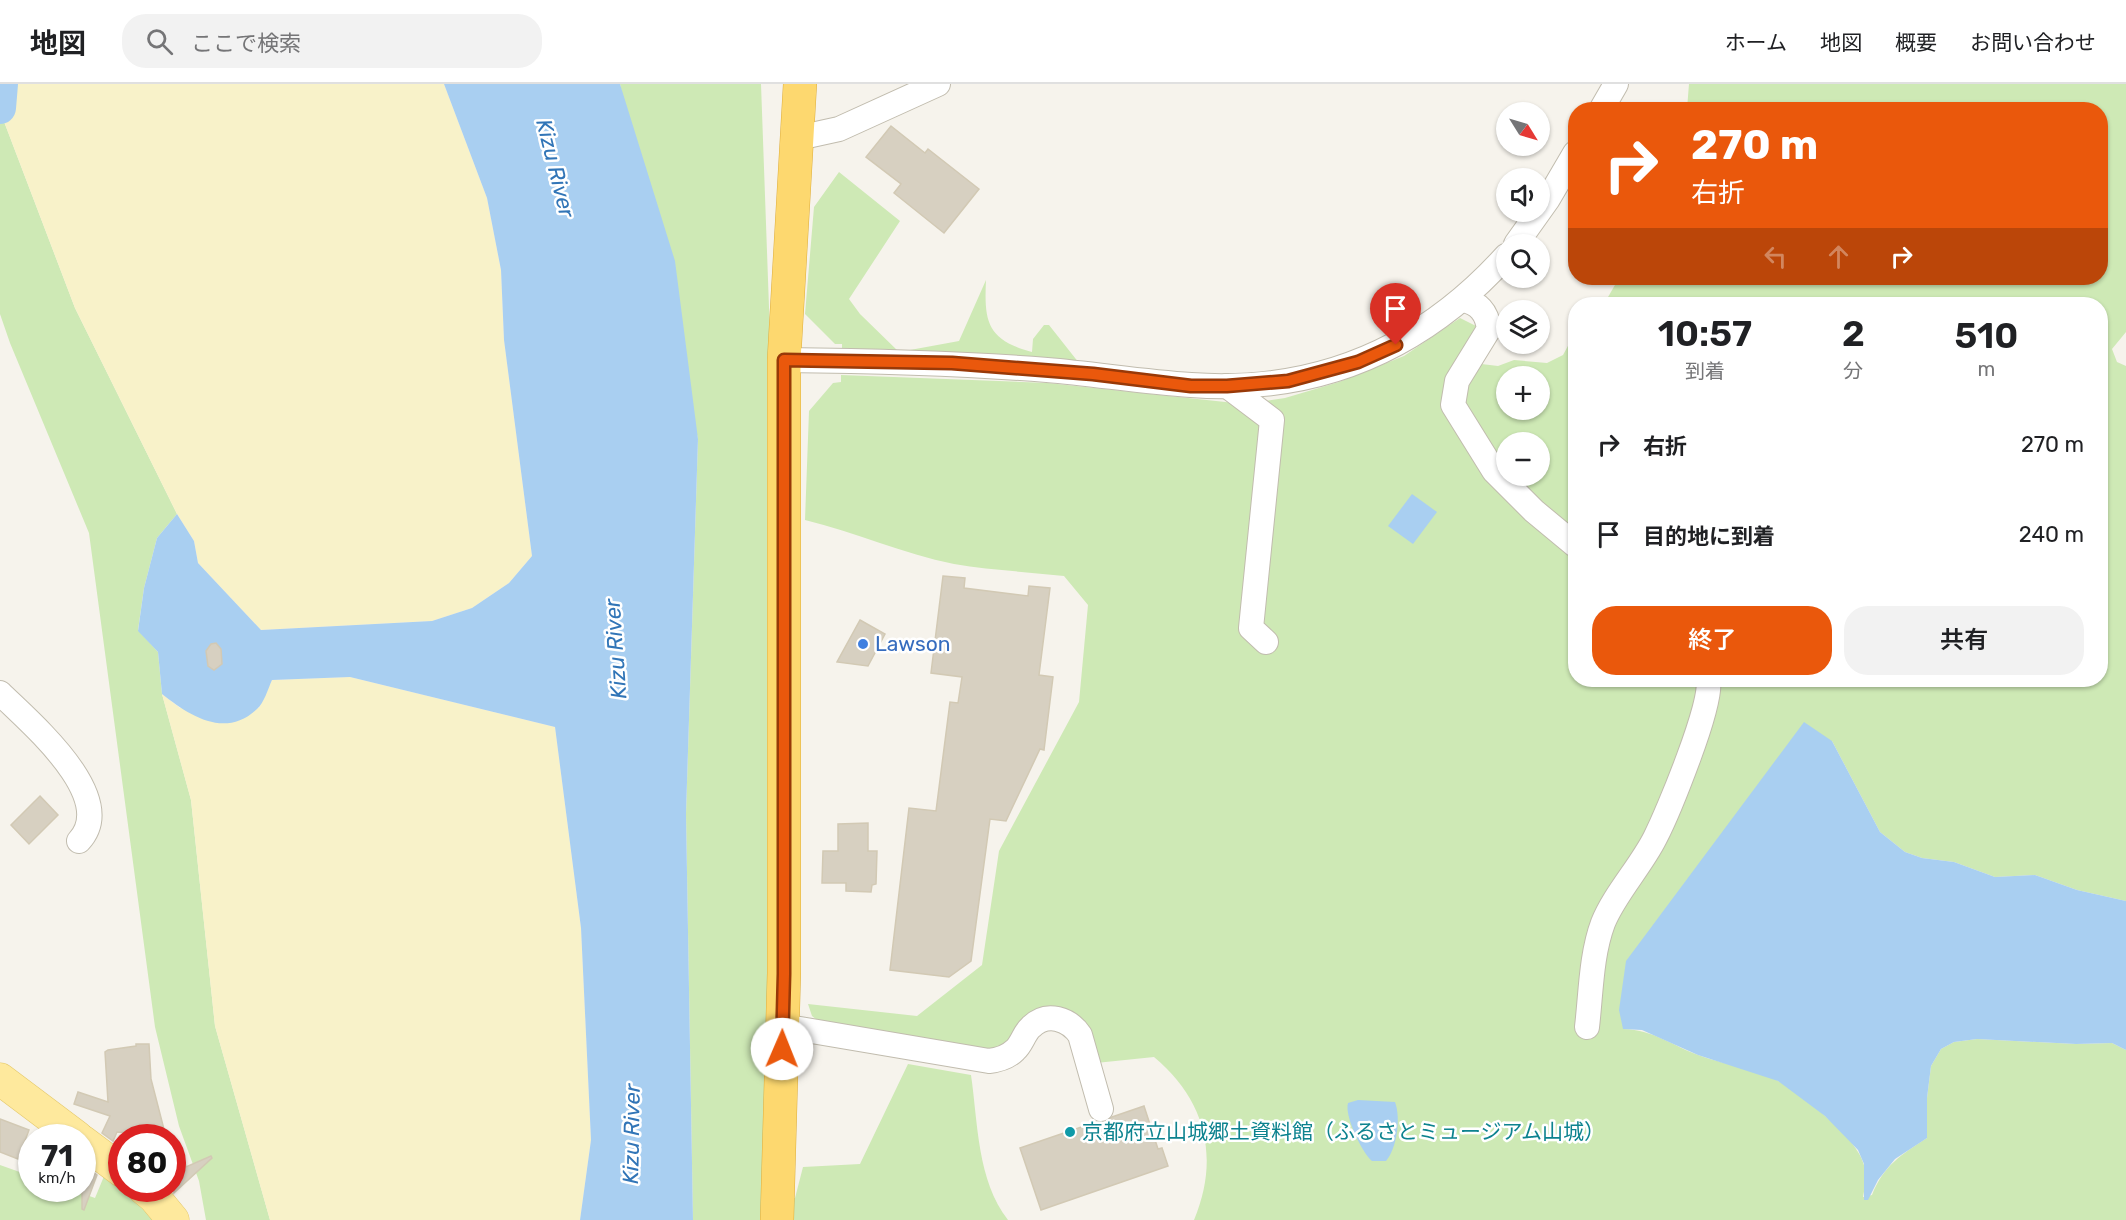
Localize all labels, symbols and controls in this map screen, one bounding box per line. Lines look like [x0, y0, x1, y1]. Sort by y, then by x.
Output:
search box [122, 14, 542, 68]
icon: search [143, 25, 176, 58]
text: 地図 [30, 27, 86, 60]
text: ここで検索 [191, 30, 301, 57]
text: ホーム [1725, 30, 1787, 55]
text: 地図 [1820, 30, 1862, 55]
text: 概要 [1895, 30, 1937, 55]
text: お問い合わせ [1970, 30, 2096, 55]
north arrow [1496, 102, 1550, 156]
map controls [1496, 102, 1550, 486]
water label: Kizu River [530, 116, 581, 222]
text: 270 m [1691, 120, 1818, 170]
icon: right [1592, 126, 1670, 204]
button: sound [1496, 168, 1550, 222]
text: 右折 [1691, 177, 1745, 209]
button: search [1496, 234, 1550, 288]
icon: left [1759, 240, 1792, 273]
icon: ahead [1822, 240, 1855, 273]
icon: right [1885, 240, 1918, 273]
pin [1370, 283, 1421, 345]
icon: arrive [1379, 292, 1412, 325]
button: layers [1496, 300, 1550, 354]
text: 10:57 [1658, 312, 1752, 355]
text: 2 [1842, 312, 1865, 355]
text: 510 [1955, 314, 2018, 357]
text: m [1977, 357, 1995, 381]
text: 到着 [1685, 359, 1725, 383]
text: 分 [1843, 359, 1863, 383]
button: + [1496, 366, 1550, 420]
icon: right [1592, 428, 1625, 461]
text: 270 m [2021, 431, 2084, 458]
button: − [1496, 432, 1550, 486]
text: 右折 [1643, 433, 1687, 460]
icon: arrive [1592, 518, 1625, 551]
text: 240 m [2019, 521, 2084, 548]
text: 目的地に到着 [1643, 523, 1775, 550]
water label: Kizu River [598, 596, 632, 700]
button: 終了 [1592, 606, 1832, 675]
button: 共有 [1844, 606, 2084, 675]
place label: Lawson [875, 631, 950, 656]
marker: Lawson [856, 637, 870, 651]
position arrow [750, 1017, 814, 1081]
water label: Kizu River [617, 1082, 646, 1184]
place label: 京都府立山城郷土資料館（ふるさとミュージアム山城） [1082, 1119, 1605, 1144]
speed limit sign: 80 [108, 1124, 186, 1202]
marker: 京都府立山城郷土資料館（ふるさとミュージアム山城） [1063, 1125, 1077, 1139]
text: 71 [41, 1138, 73, 1174]
text: km/h [38, 1169, 76, 1187]

